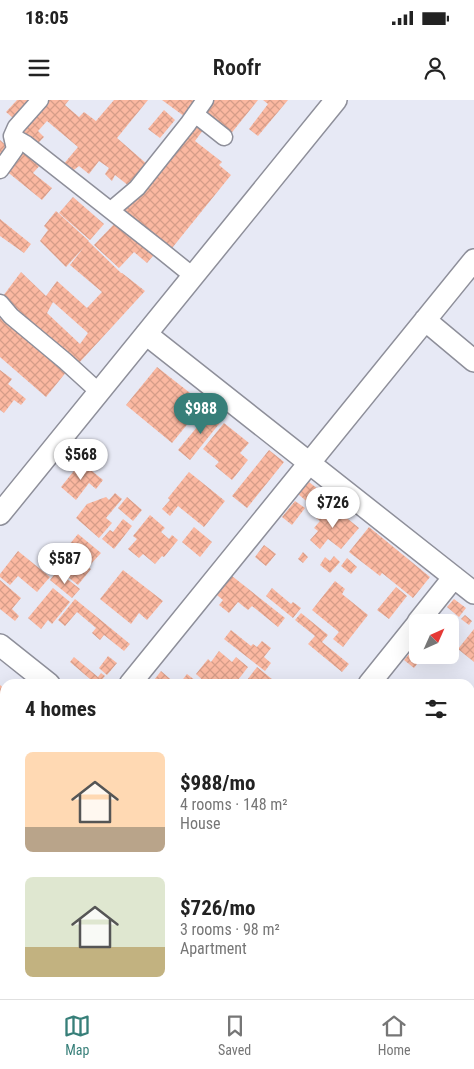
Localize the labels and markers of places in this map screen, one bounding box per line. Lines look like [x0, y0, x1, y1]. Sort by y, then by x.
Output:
pin: $988 [171, 392, 231, 435]
pin: $568 [51, 438, 111, 481]
pin: $726 [303, 486, 363, 529]
pin: $587 [35, 542, 95, 585]

